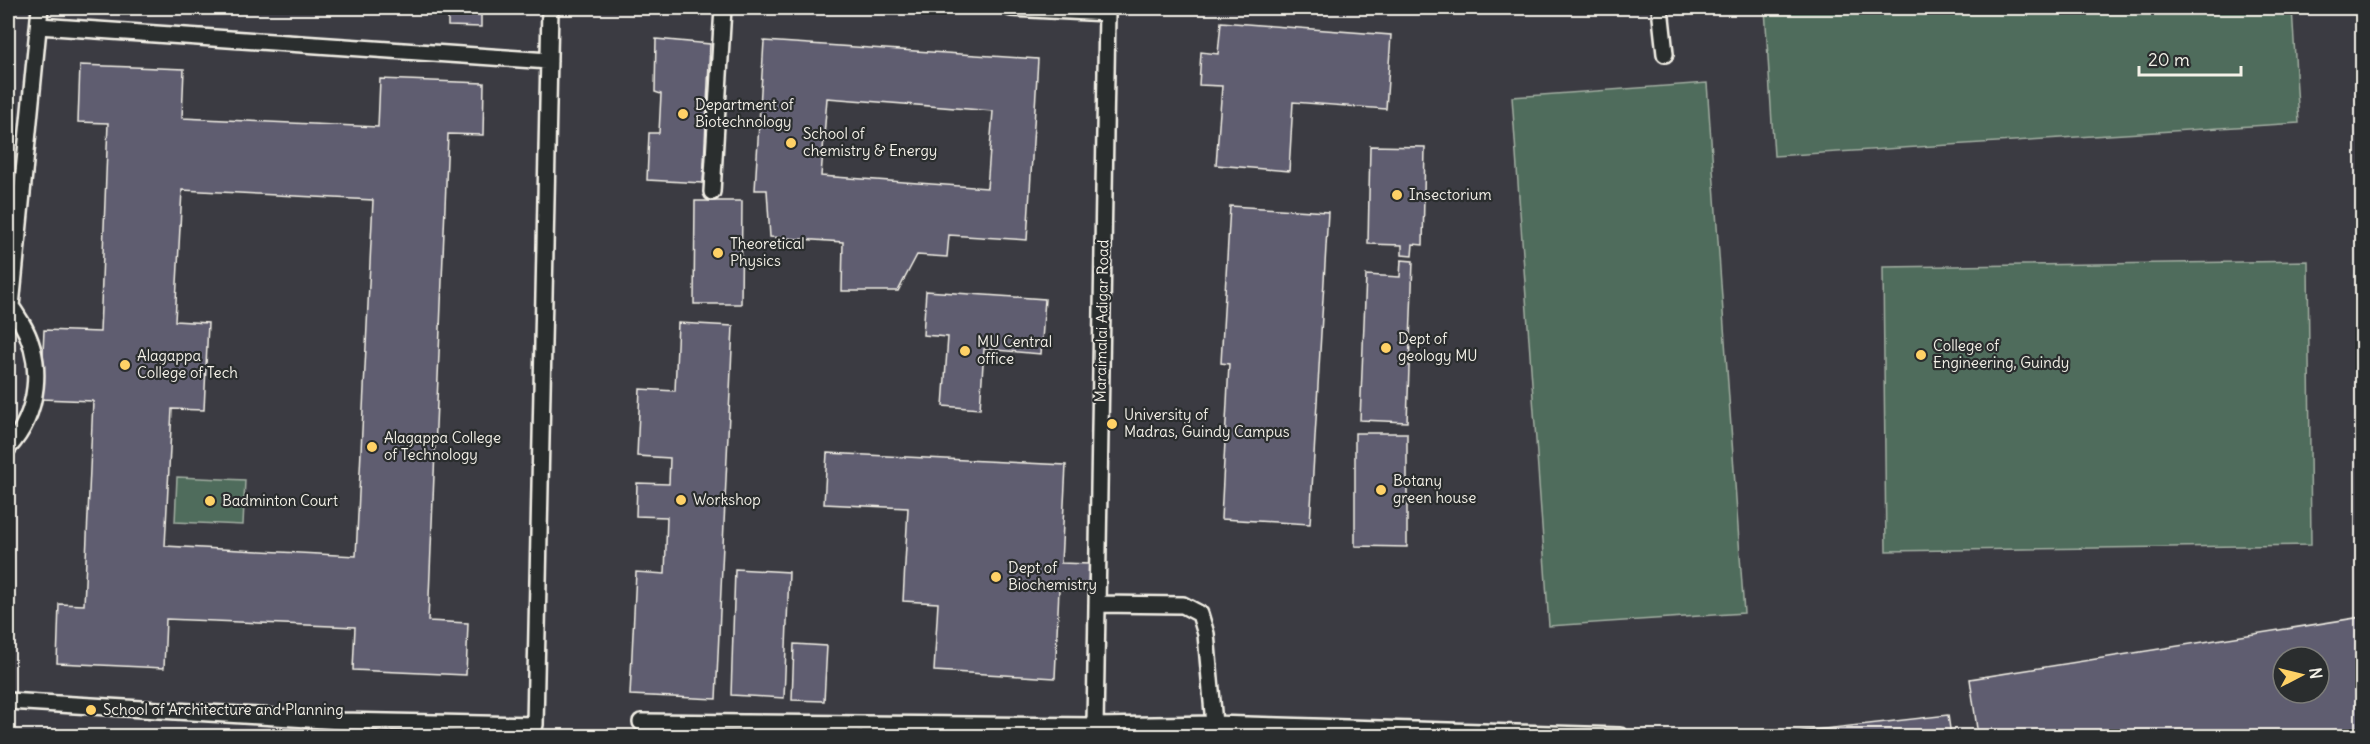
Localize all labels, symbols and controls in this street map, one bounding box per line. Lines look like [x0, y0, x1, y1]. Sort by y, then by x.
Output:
scale bar [2139, 39, 2241, 77]
text: 20 m [2148, 48, 2190, 71]
place label: Department of Biotechnology [695, 95, 795, 131]
marker: Department of Biotechnology [676, 107, 690, 121]
place label: School of chemistry & Energy [803, 124, 937, 160]
marker: School of chemistry & Energy [784, 136, 798, 150]
place label: Insectorium [1409, 185, 1492, 204]
marker: Insectorium [1390, 188, 1404, 202]
place label: Theoretical Physics [730, 234, 805, 270]
street label: Maraimalai Adigar Road [1091, 239, 1112, 402]
marker: Theoretical Physics [711, 246, 725, 260]
place label: Dept of geology MU [1398, 329, 1478, 365]
place label: MU Central office [977, 332, 1052, 368]
place label: College of Engineering, Guindy [1933, 336, 2069, 372]
marker: Dept of geology MU [1379, 341, 1393, 355]
marker: MU Central office [958, 344, 972, 358]
place label: Alagappa College of Tech [137, 346, 238, 382]
marker: College of Engineering, Guindy [1914, 348, 1928, 362]
marker: Alagappa College of Tech [118, 358, 132, 372]
place label: University of Madras, Guindy Campus [1124, 405, 1290, 441]
marker: University of Madras, Guindy Campus [1105, 417, 1119, 431]
place label: Alagappa College of Technology [384, 428, 501, 464]
marker: Alagappa College of Technology [365, 440, 379, 454]
place label: Botany green house [1393, 471, 1476, 507]
marker: Botany green house [1374, 483, 1388, 497]
place label: Workshop [693, 490, 761, 509]
place label: Badminton Court [222, 491, 338, 510]
marker: Workshop [674, 493, 688, 507]
marker: Badminton Court [203, 494, 217, 508]
place label: Dept of Biochemistry [1008, 558, 1097, 594]
marker: Dept of Biochemistry [989, 570, 1003, 584]
north arrow [2271, 645, 2331, 705]
text: N [2305, 666, 2326, 680]
place label: School of Architecture and Planning [103, 700, 344, 719]
marker: School of Architecture and Planning [84, 703, 98, 717]

